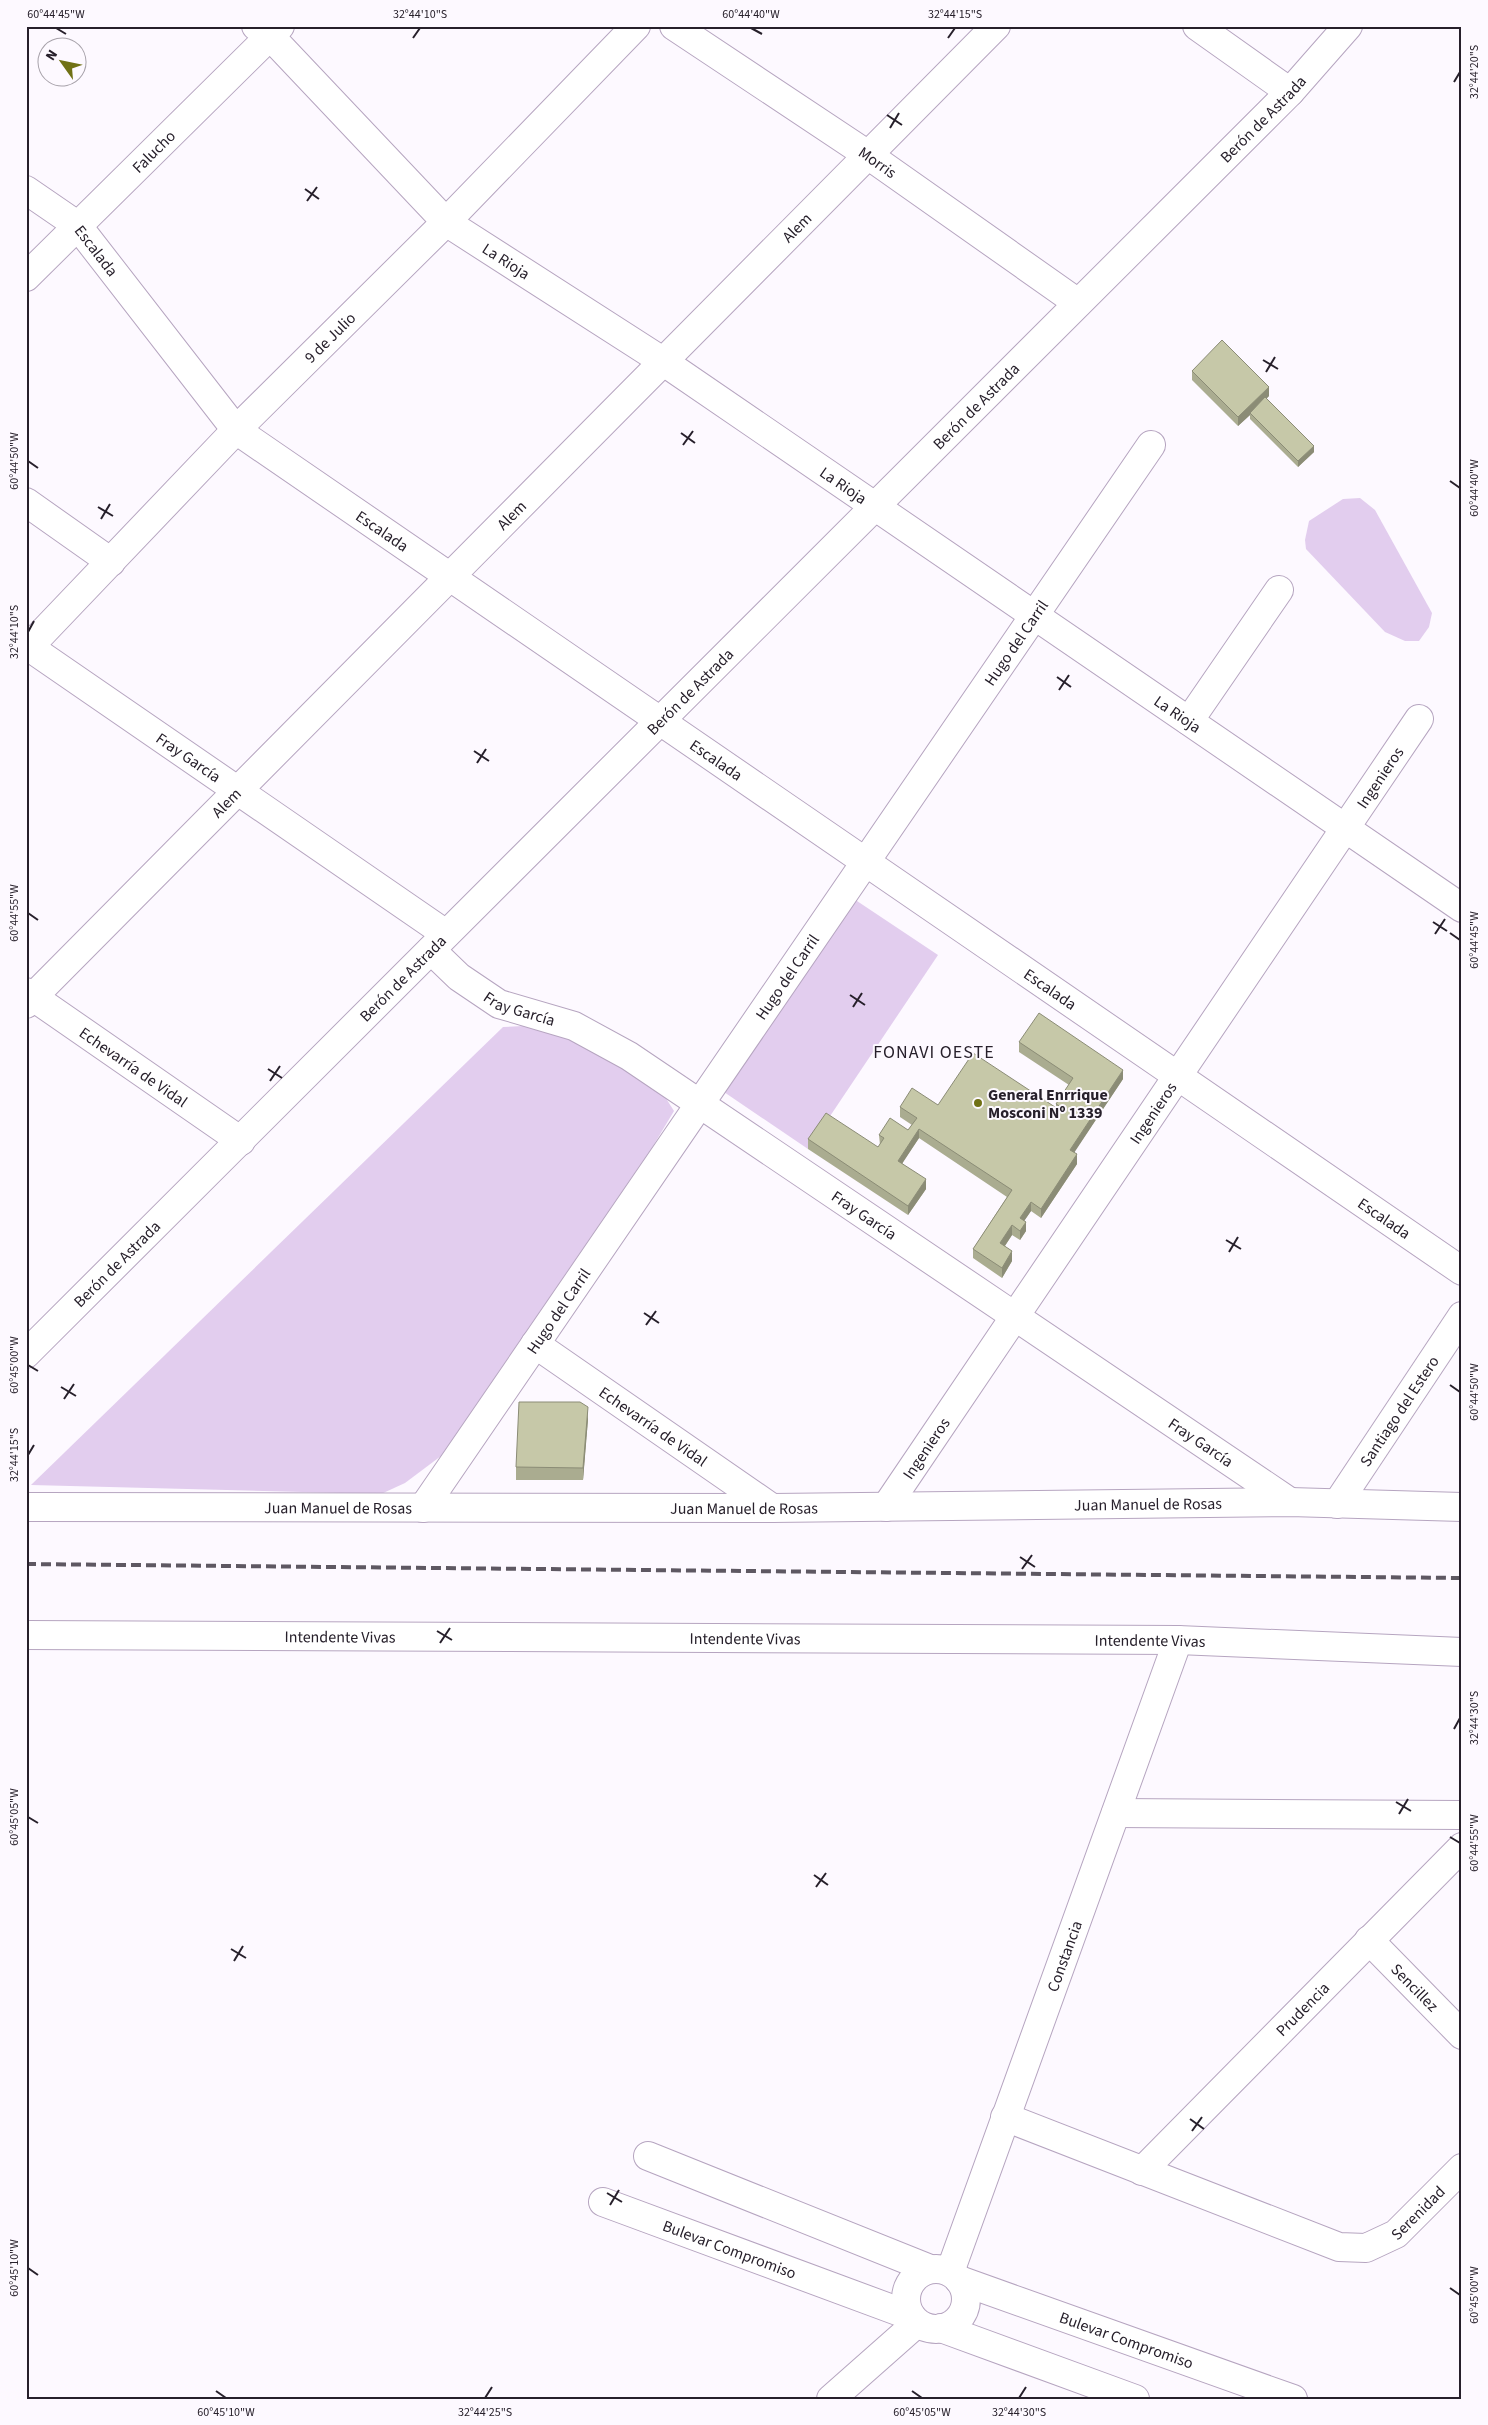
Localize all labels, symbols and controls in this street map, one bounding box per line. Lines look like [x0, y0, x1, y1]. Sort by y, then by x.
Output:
text: 60°44'45"W [27, 6, 85, 23]
text: 32°44'10"S [393, 6, 447, 23]
text: 60°44'40"W [722, 6, 780, 23]
text: 32°44'15"S [928, 6, 982, 23]
north arrow [38, 38, 88, 88]
text: 32°44'20"S [1466, 45, 1483, 99]
text: N [41, 46, 63, 65]
street label: Berón de Astrada [1215, 71, 1312, 168]
street label: Falucho [127, 125, 181, 178]
street label: Morris [854, 142, 901, 184]
street label: Alem [777, 208, 817, 248]
street label: Escalada [69, 221, 123, 281]
street label: La Rioja [478, 238, 534, 285]
street label: 9 de Julio [300, 307, 361, 368]
street label: Berón de Astrada [928, 358, 1025, 455]
text: 60°44'50"W [6, 432, 23, 490]
text: 60°44'40"W [1466, 459, 1483, 517]
street label: La Rioja [815, 462, 871, 510]
street label: Alem [492, 496, 532, 535]
street label: Escalada [351, 505, 413, 557]
street label: Hugo del Carril [979, 596, 1054, 690]
text: 32°44'10"S [6, 605, 23, 659]
street label: Berón de Astrada [642, 644, 739, 740]
street label: La Rioja [1149, 690, 1205, 738]
street label: Fray García [151, 728, 225, 788]
street label: Escalada [685, 735, 747, 786]
street label: Ingenieros [1352, 742, 1409, 813]
street label: Alem [207, 783, 246, 823]
text: 60°44'55"W [6, 884, 23, 942]
text: 60°44'45"W [1466, 911, 1483, 969]
street label: Hugo del Carril [751, 930, 825, 1024]
street label: Berón de Astrada [355, 931, 451, 1027]
street label: Escalada [1019, 964, 1081, 1015]
street label: Fray García [479, 987, 557, 1032]
street label: Echevarría de Vidal [75, 1022, 192, 1113]
district label: FONAVI OESTE [873, 1040, 995, 1065]
street label: Ingenieros [1125, 1078, 1182, 1149]
place label: General Enrrique Mosconi Nº 1339 [988, 1084, 1108, 1124]
marker: General Enrrique Mosconi Nº 1339 [972, 1097, 984, 1109]
street label: Fray García [827, 1186, 901, 1246]
street label: Escalada [1353, 1193, 1415, 1245]
street label: Berón de Astrada [69, 1216, 166, 1313]
street label: Hugo del Carril [522, 1264, 596, 1359]
text: 60°45'00"W [6, 1336, 23, 1394]
street label: Santiago del Estero [1355, 1352, 1445, 1471]
text: 60°44'50"W [1466, 1363, 1483, 1421]
street label: Echevarría de Vidal [594, 1382, 711, 1472]
street label: Ingenieros [898, 1413, 956, 1484]
street label: Fray García [1164, 1413, 1237, 1473]
text: 32°44'15"S [6, 1428, 23, 1482]
street label: Juan Manuel de Rosas [1074, 1493, 1222, 1517]
street label: Juan Manuel de Rosas [264, 1497, 412, 1520]
street label: Juan Manuel de Rosas [670, 1497, 818, 1520]
street label: Intendente Vivas [284, 1626, 396, 1649]
street label: Intendente Vivas [689, 1628, 801, 1650]
street label: Intendente Vivas [1094, 1630, 1206, 1653]
text: 32°44'30"S [1466, 1691, 1483, 1745]
text: 60°45'05"W [6, 1788, 23, 1846]
text: 60°44'55"W [1466, 1814, 1483, 1872]
street label: Constancia [1042, 1918, 1088, 1995]
street label: Sencillez [1386, 1959, 1443, 2017]
street label: Prudencia [1271, 1977, 1335, 2041]
street label: Serenidad [1386, 2181, 1450, 2245]
street label: Bulevar Compromiso [659, 2215, 799, 2285]
text: 60°45'10"W [6, 2239, 23, 2297]
text: 60°45'00"W [1466, 2266, 1483, 2324]
street label: Bulevar Compromiso [1056, 2307, 1196, 2375]
text: 60°45'10"W [197, 2404, 255, 2421]
text: 32°44'25"S [458, 2404, 512, 2421]
text: 60°45'05"W [893, 2404, 951, 2421]
text: 32°44'30"S [992, 2404, 1046, 2421]

